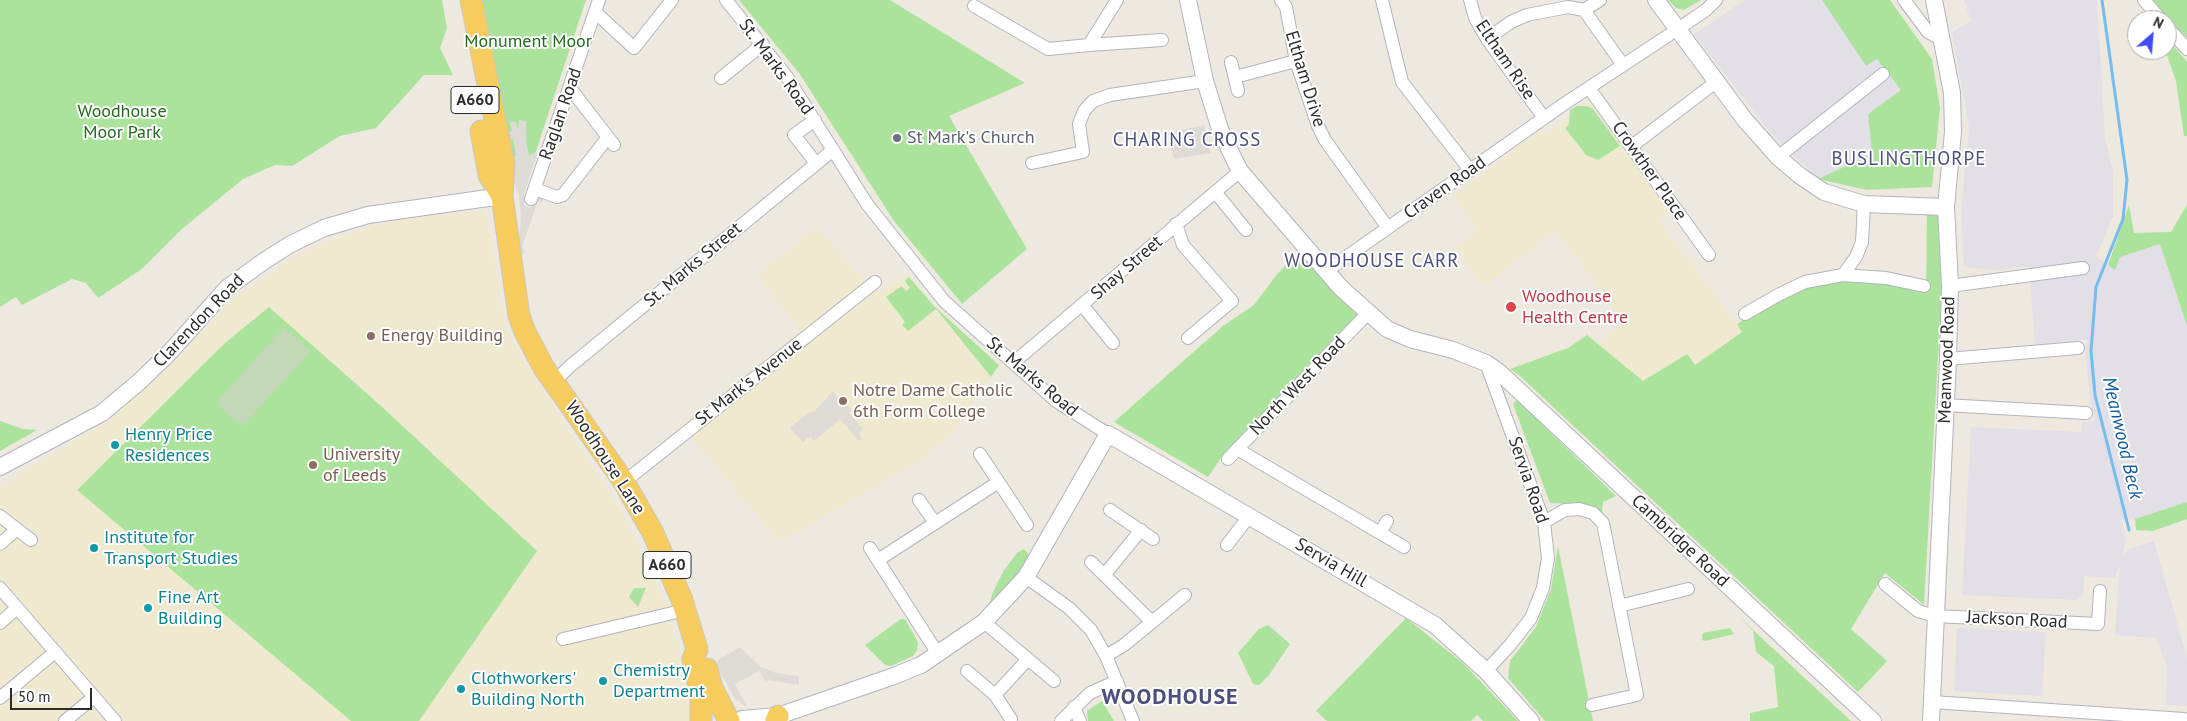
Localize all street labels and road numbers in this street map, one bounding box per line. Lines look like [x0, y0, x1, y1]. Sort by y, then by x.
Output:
street label: St. Marks Road [734, 15, 818, 119]
street label: Eltham Rise [1470, 16, 1540, 104]
street label: Eltham Drive [1280, 28, 1330, 130]
street label: Raglan Road [535, 65, 587, 163]
road number: A660 [451, 86, 499, 114]
street label: Crowther Place [1607, 117, 1691, 225]
street label: Craven Road [1400, 152, 1490, 224]
street label: St. Marks Street [640, 218, 746, 312]
street label: Shay Street [1087, 231, 1167, 305]
street label: Clarendon Road [149, 270, 249, 372]
street label: Meanwood Road [1934, 296, 1960, 424]
street label: St. Marks Road [982, 332, 1082, 422]
street label: North West Road [1245, 332, 1351, 440]
street label: St Mark's Avenue [691, 334, 807, 430]
street label: Woodhouse Lane [560, 397, 650, 519]
street label: Servia Road [1503, 434, 1553, 526]
street label: Cambridge Road [1627, 490, 1733, 592]
street label: Servia Hill [1291, 534, 1371, 592]
road number: A660 [643, 552, 691, 578]
street label: Jackson Road [1966, 607, 2068, 633]

